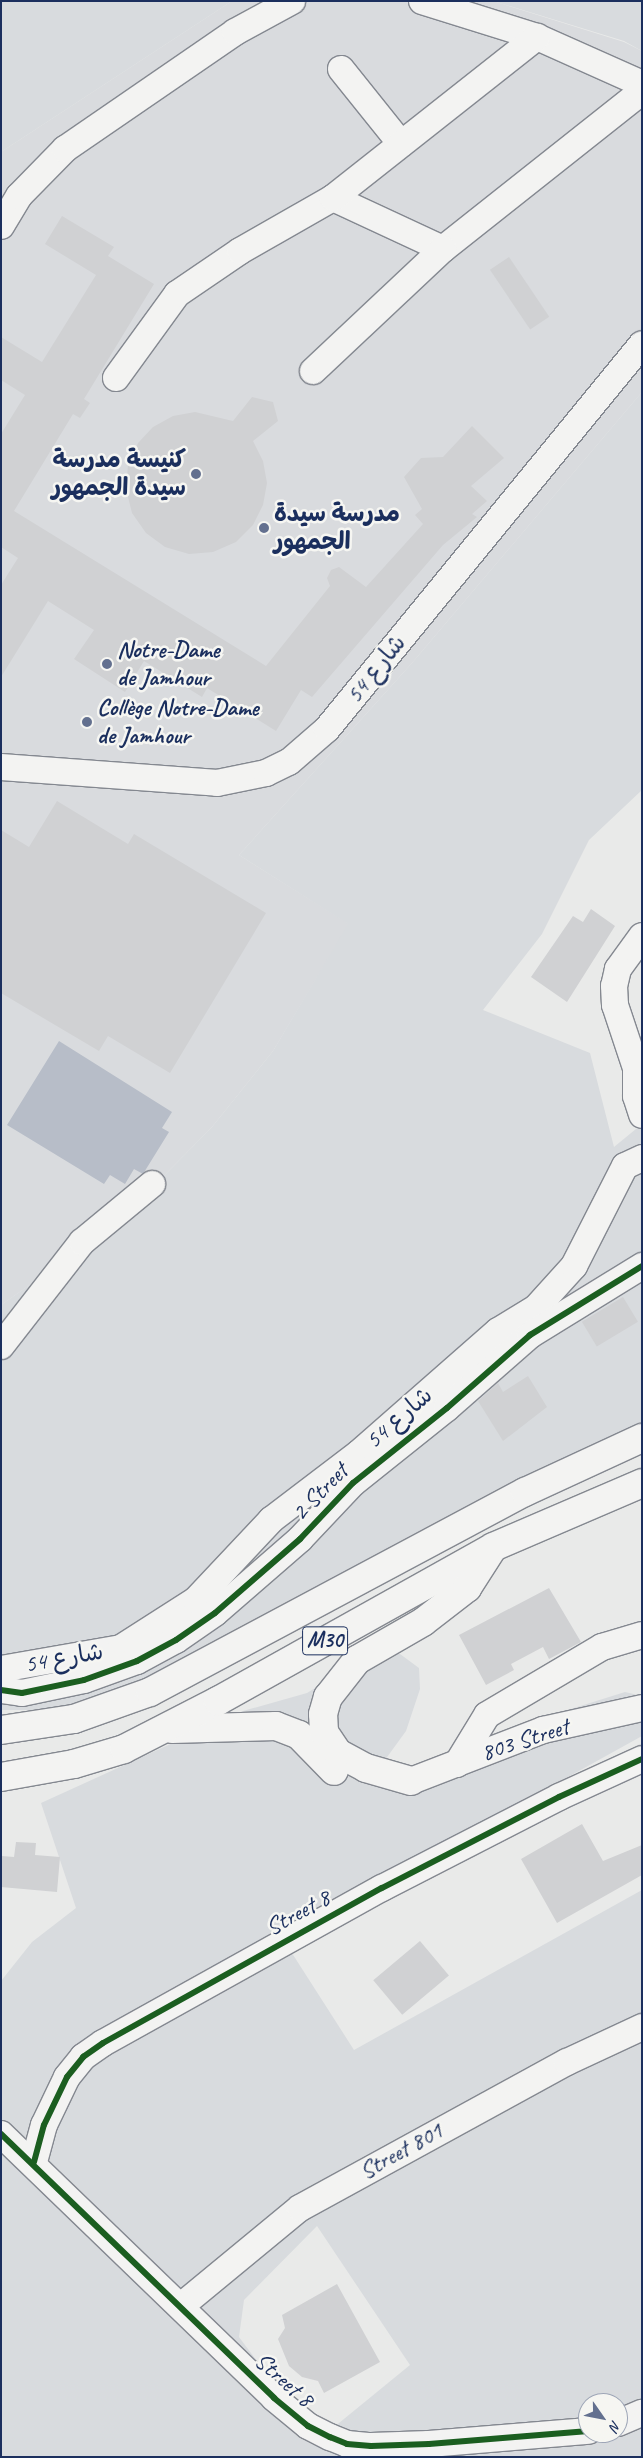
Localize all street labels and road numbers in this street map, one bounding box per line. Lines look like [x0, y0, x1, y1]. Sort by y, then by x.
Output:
street label: شارع 54 [340, 629, 412, 709]
street label: شارع 54 [360, 1381, 438, 1455]
street label: 2 Street [286, 1457, 354, 1527]
road number: M30 [301, 1622, 349, 1660]
street label: شارع 54 [22, 1637, 106, 1679]
street label: 803 Street [478, 1712, 572, 1768]
street label: Street 8 [261, 1884, 335, 1942]
street label: Street 801 [354, 2116, 448, 2186]
street label: Street 8 [249, 2347, 319, 2413]

